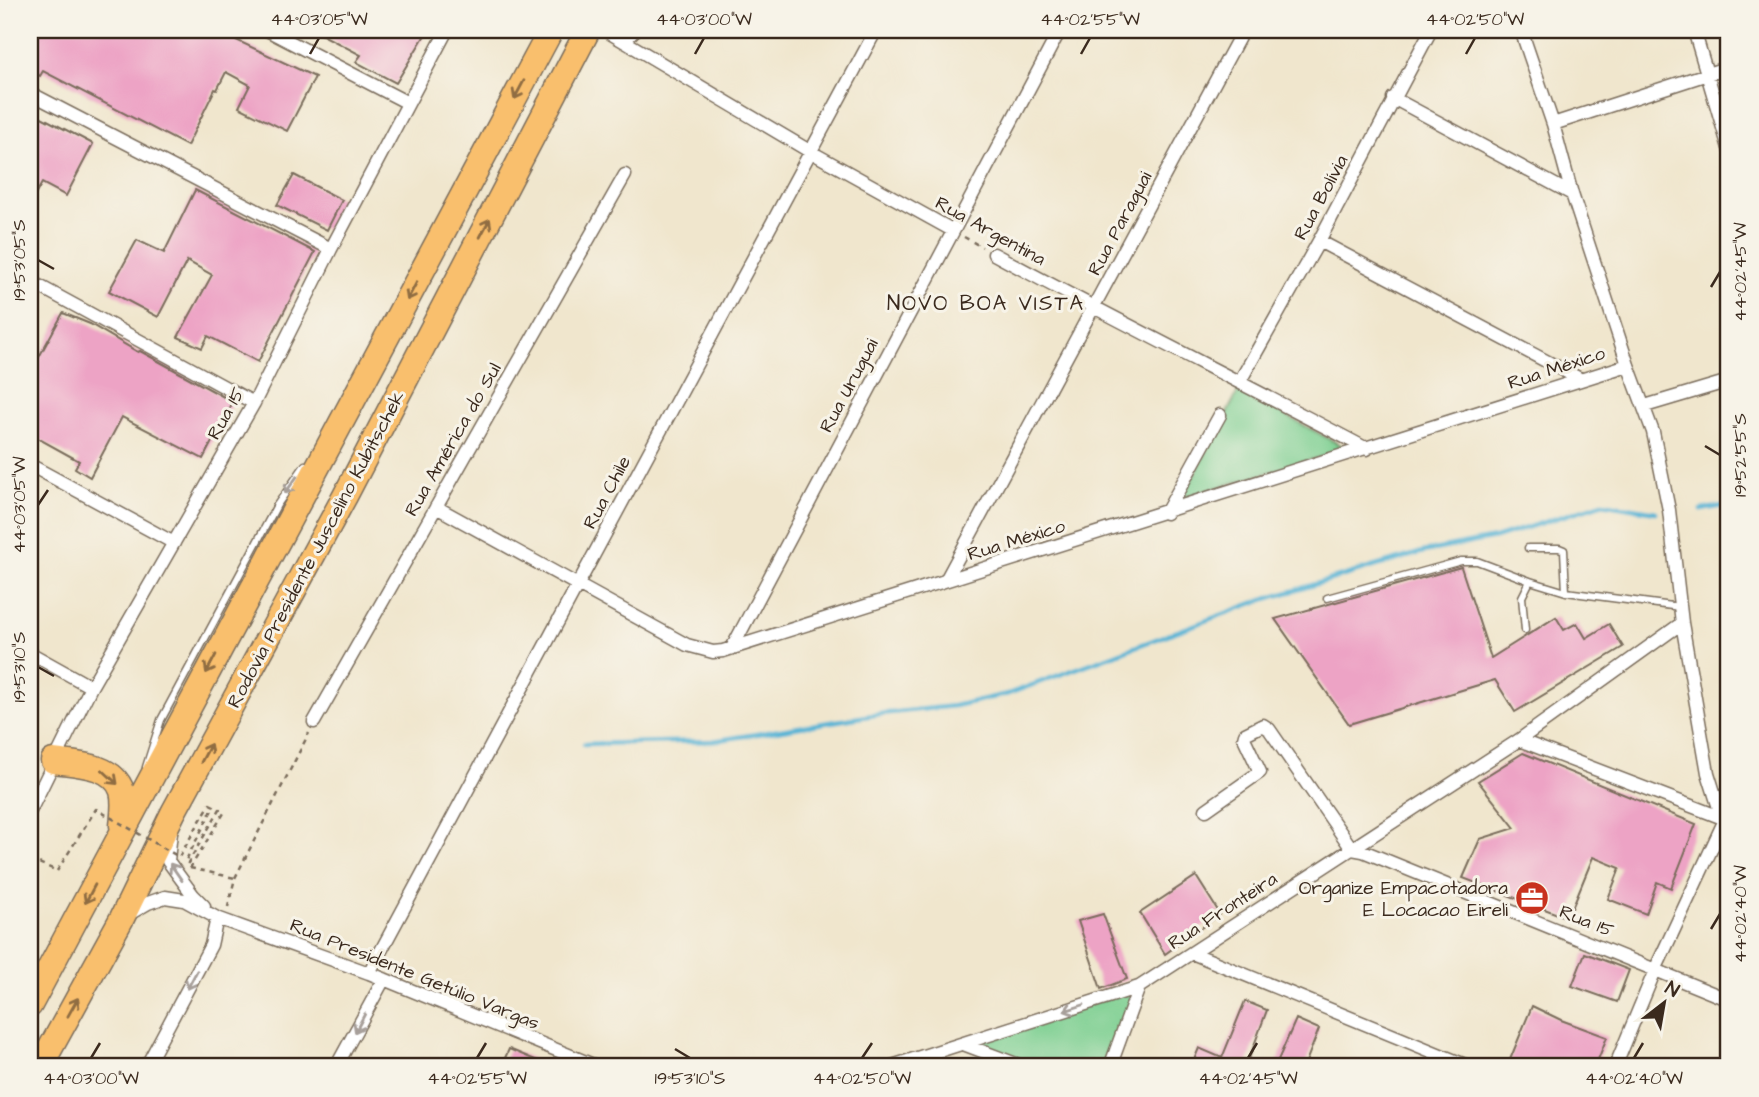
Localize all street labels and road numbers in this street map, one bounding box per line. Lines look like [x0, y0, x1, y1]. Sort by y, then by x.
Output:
street label: Rua Bolívia [1288, 150, 1355, 245]
street label: Rua Paraguai [1082, 167, 1160, 281]
street label: Rua Argentina [930, 190, 1051, 274]
street label: Rua Uruguai [813, 334, 886, 438]
street label: Rua México [1504, 340, 1609, 397]
street label: Rua América do Sul [398, 358, 508, 522]
street label: Rua 15 [201, 382, 252, 445]
street label: Rodovia Presidente Juscelino Kubitschek [221, 386, 412, 713]
street label: Rua Chile [577, 451, 638, 534]
street label: Rua México [964, 513, 1069, 568]
street label: Rua Fronteira [1163, 866, 1283, 957]
street label: Rua 15 [1555, 898, 1618, 945]
street label: Rua Presidente Getúlio Vargas [285, 912, 543, 1038]

